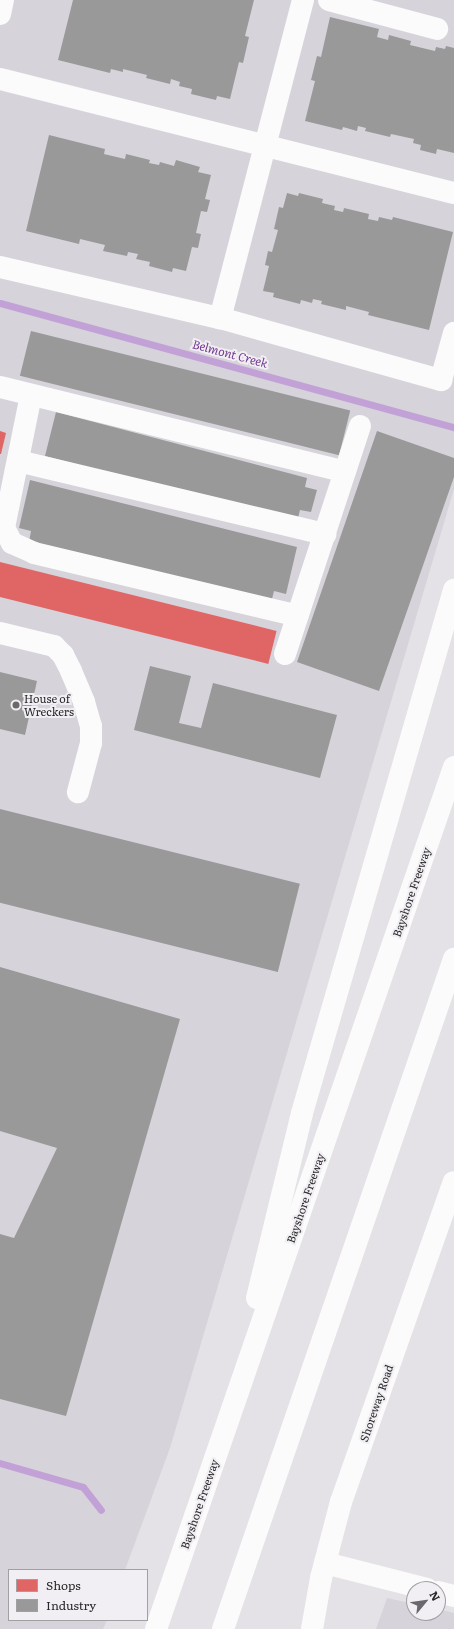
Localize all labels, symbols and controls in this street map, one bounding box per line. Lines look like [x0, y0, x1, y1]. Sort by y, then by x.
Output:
water label: Belmont Creek [191, 337, 269, 371]
place label: House of Wreckers [24, 692, 74, 718]
marker: House of Wreckers [11, 700, 21, 710]
street label: Bayshore Freeway [389, 845, 433, 939]
street label: Bayshore Freeway [283, 1151, 327, 1245]
street label: Shoreway Road [357, 1363, 395, 1443]
street label: Bayshore Freeway [177, 1457, 221, 1551]
legend [8, 1569, 148, 1621]
text: Shops [46, 1576, 81, 1594]
north arrow [406, 1581, 446, 1621]
text: N [426, 1588, 445, 1604]
text: Industry [46, 1596, 96, 1614]

